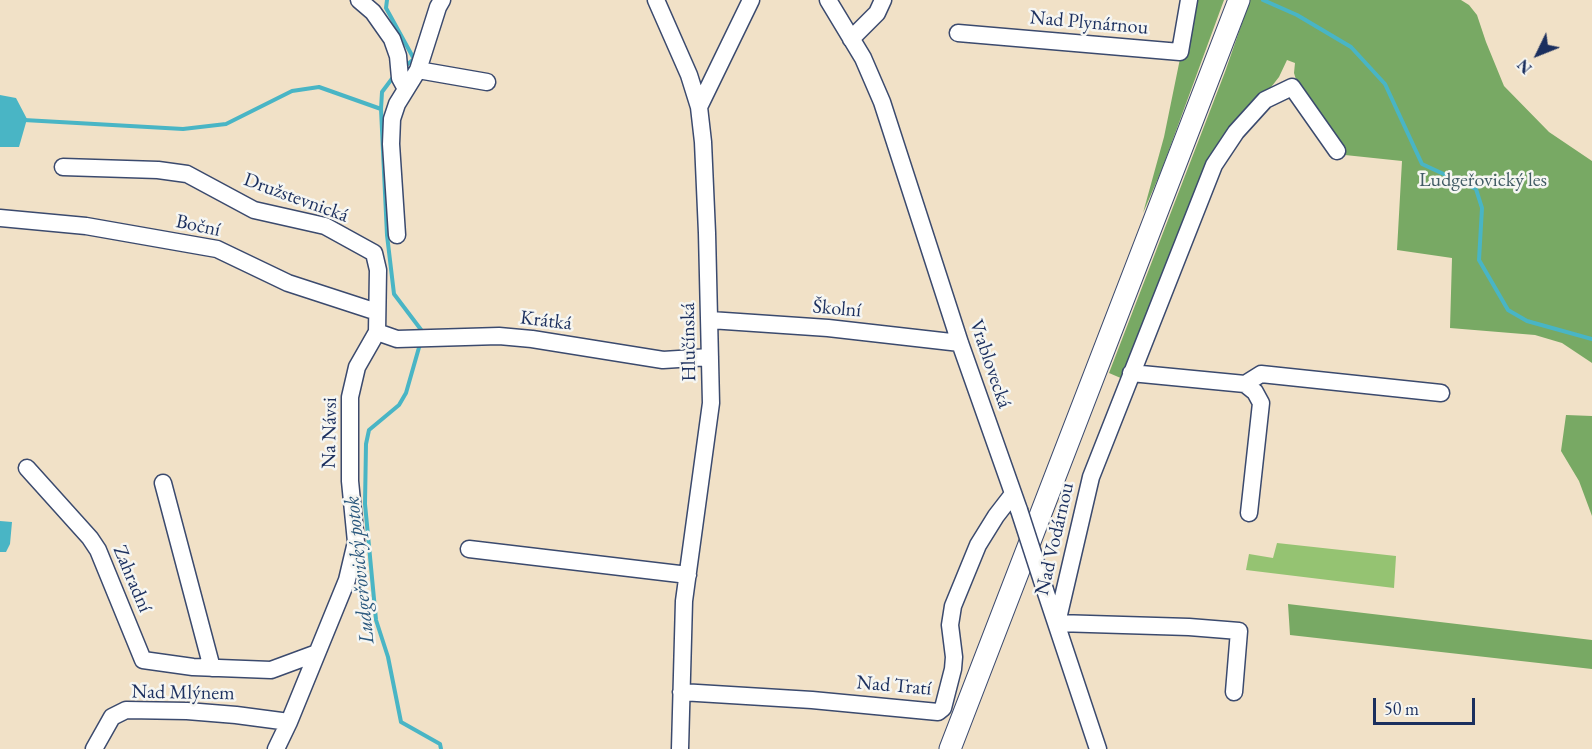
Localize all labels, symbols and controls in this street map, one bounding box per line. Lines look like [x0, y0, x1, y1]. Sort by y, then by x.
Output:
street label: Nad Plynárnou [1029, 6, 1149, 40]
north arrow [1508, 24, 1568, 84]
text: N [1512, 55, 1537, 79]
street label: Družstevnická [240, 168, 352, 228]
park label: Ludgeřovický les [1419, 169, 1547, 193]
street label: Boční [174, 210, 222, 242]
street label: Školní [812, 295, 862, 323]
street label: Hlučínská [676, 302, 702, 382]
street label: Krátká [519, 306, 573, 336]
street label: Vrablovecká [964, 317, 1016, 411]
street label: Na Návsi [317, 397, 343, 469]
street label: Nad Vodárnou [1030, 480, 1080, 598]
water label: Ludgeřovický potok [340, 495, 380, 645]
street label: Zahradní [107, 542, 157, 616]
street label: Nad Tratí [856, 671, 932, 701]
street label: Nad Mlýnem [131, 680, 235, 706]
scale bar [1376, 686, 1478, 724]
text: 50 m [1384, 697, 1419, 720]

